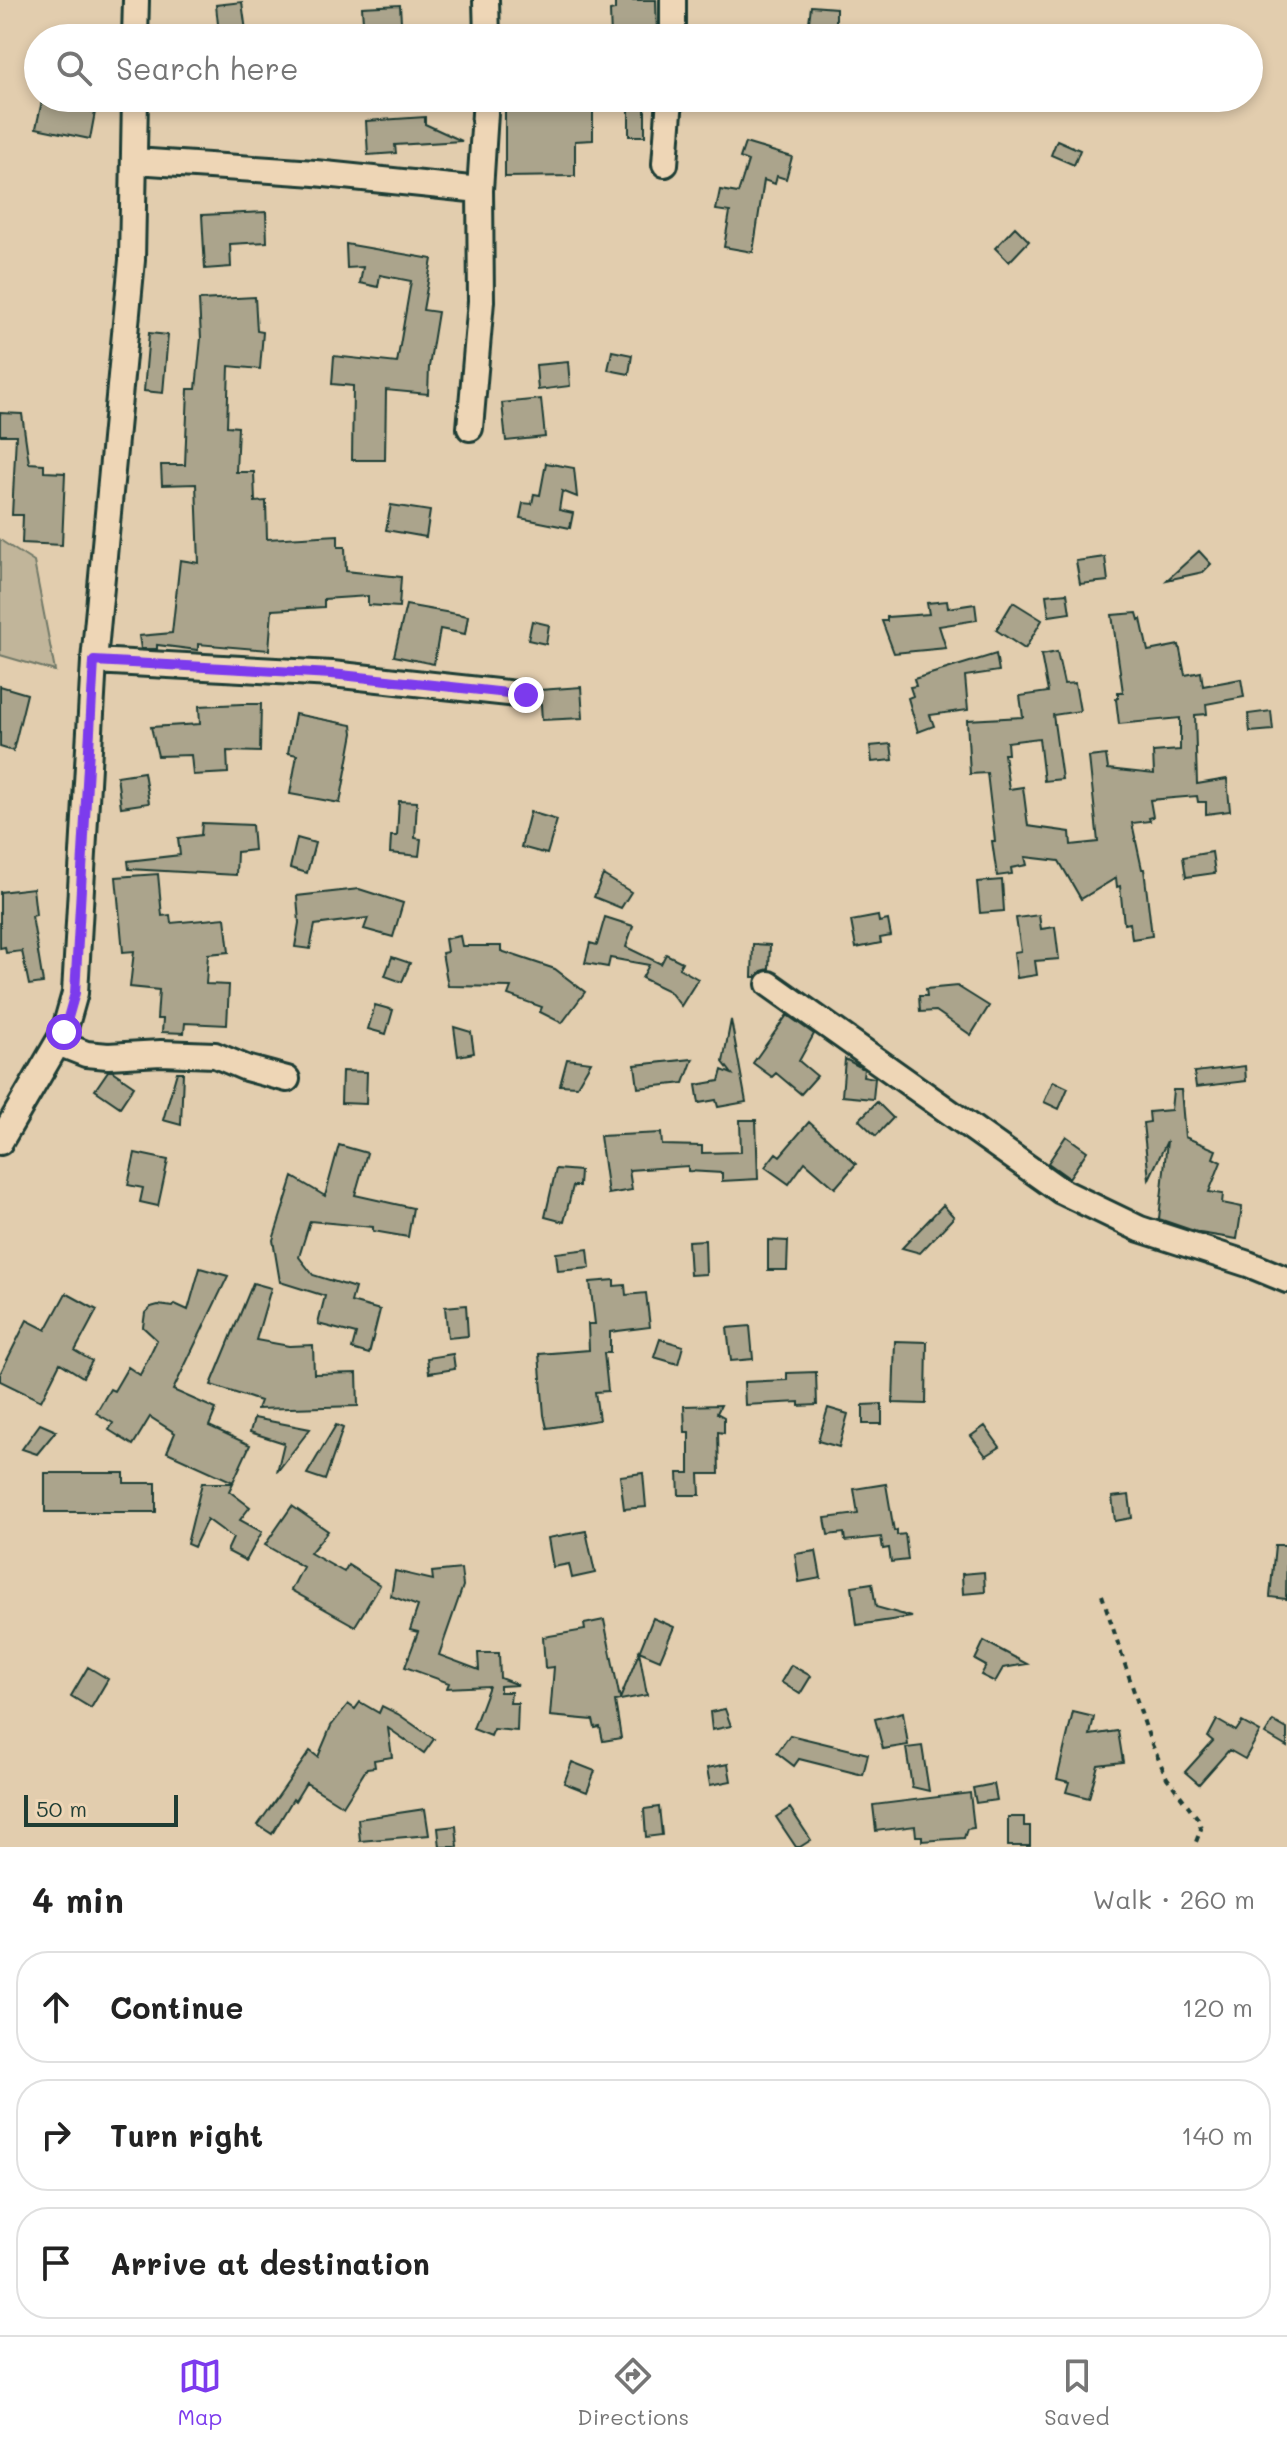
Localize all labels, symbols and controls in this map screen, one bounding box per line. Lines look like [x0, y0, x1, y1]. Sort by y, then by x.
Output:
search box [24, 24, 1263, 112]
icon: search [52, 46, 96, 90]
text: Search here [116, 48, 299, 88]
route end [508, 677, 544, 713]
route start [46, 1014, 82, 1050]
scale bar [24, 1791, 178, 1827]
text: 50 m [36, 1794, 87, 1823]
text: 4 min [32, 1877, 124, 1922]
text: Walk · 260 m [1092, 1882, 1255, 1916]
icon: ahead [34, 1985, 78, 2029]
text: Continue [110, 1987, 243, 2027]
text: 120 m [1182, 1990, 1253, 2024]
icon: right [34, 2113, 78, 2157]
text: Turn right [110, 2115, 263, 2155]
text: 140 m [1181, 2118, 1253, 2152]
icon: arrive [34, 2241, 78, 2285]
text: Arrive at destination [110, 2243, 430, 2283]
tab: Map [178, 2354, 222, 2431]
tab: Directions [577, 2354, 689, 2431]
tab: Saved [1044, 2354, 1109, 2431]

